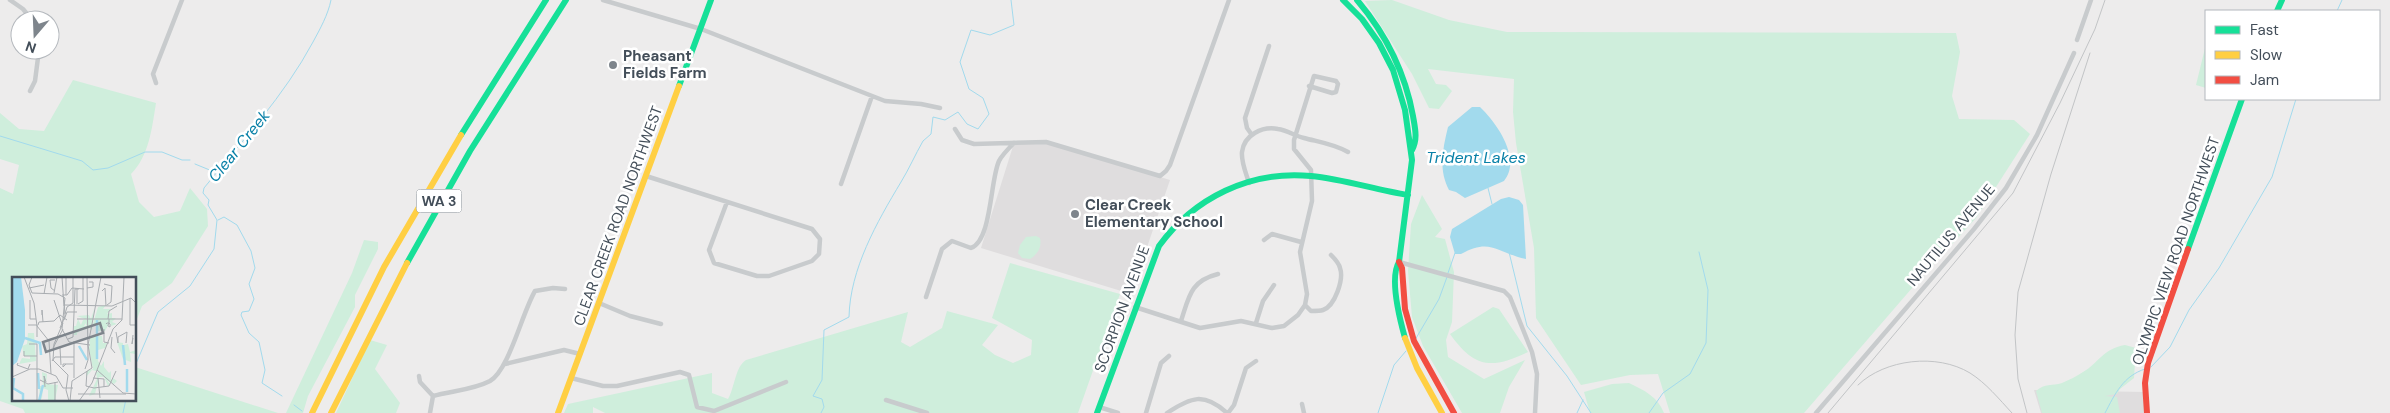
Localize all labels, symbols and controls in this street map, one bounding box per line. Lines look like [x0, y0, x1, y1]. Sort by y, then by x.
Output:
north arrow [10, 10, 60, 60]
legend [2205, 10, 2380, 100]
text: Fast [2250, 20, 2279, 40]
text: N [23, 37, 39, 57]
text: Slow [2250, 45, 2283, 65]
place label: Pheasant Fields Farm [623, 46, 707, 83]
marker: Pheasant Fields Farm [607, 59, 619, 71]
text: Jam [2250, 70, 2279, 90]
street label: CLEAR CREEK ROAD NORTHWEST [569, 103, 667, 329]
water label: Clear Creek [203, 105, 275, 186]
street label: OLYMPIC VIEW ROAD NORTHWEST [2127, 134, 2225, 368]
water label: Trident Lakes [1426, 147, 1526, 168]
street label: NAUTILUS AVENUE [1902, 180, 2000, 290]
road number: WA 3 [416, 190, 462, 212]
place label: Clear Creek Elementary School [1085, 195, 1223, 232]
marker: Clear Creek Elementary School [1069, 208, 1081, 220]
street label: SCORPION AVENUE [1090, 243, 1154, 375]
inset map [12, 277, 136, 400]

